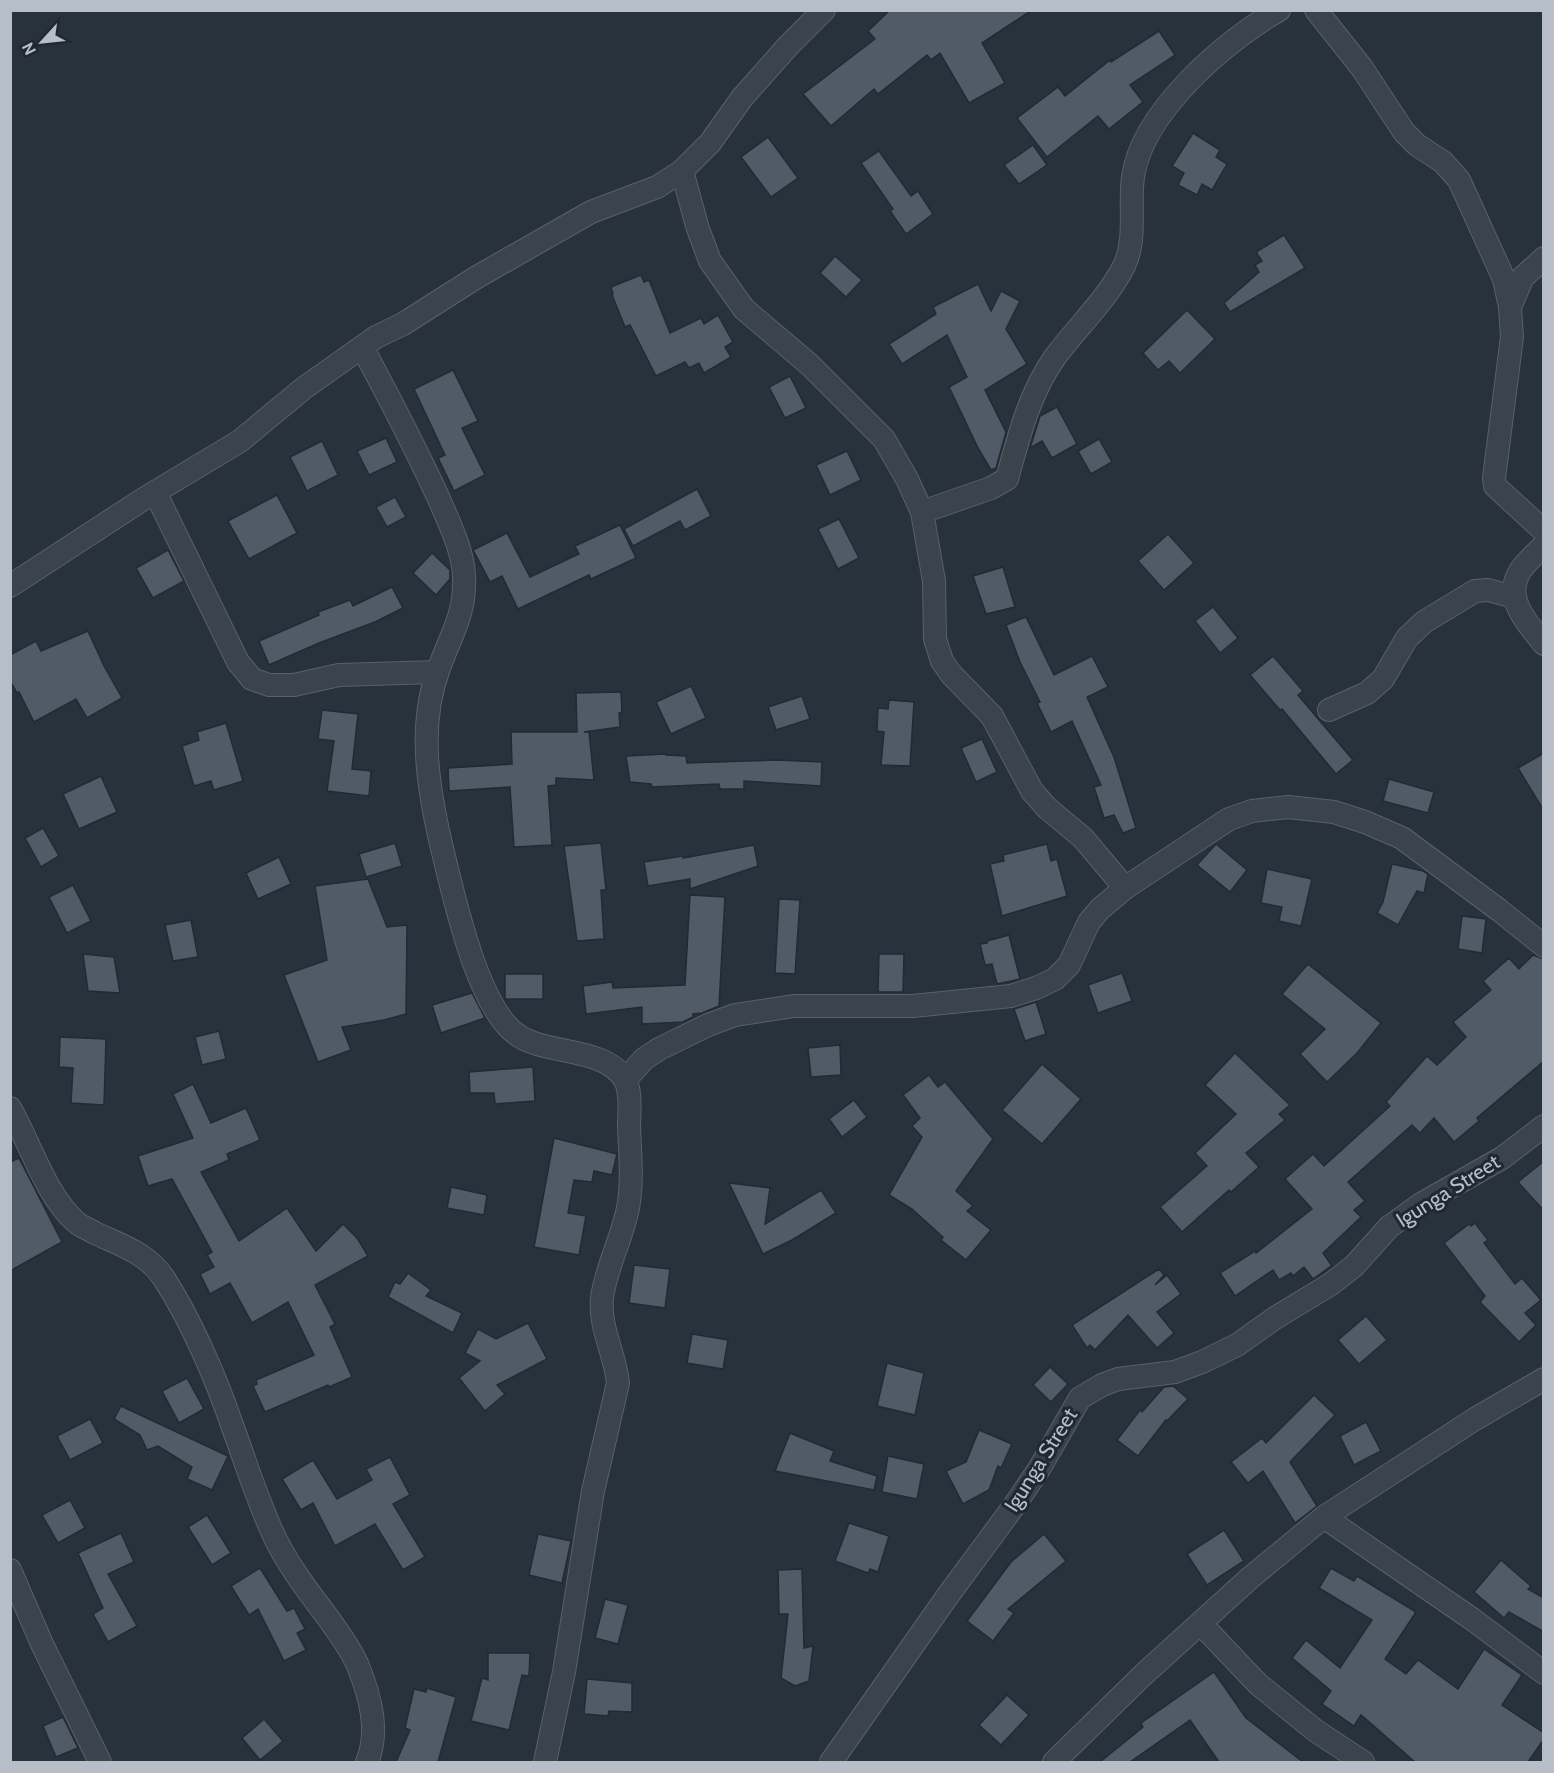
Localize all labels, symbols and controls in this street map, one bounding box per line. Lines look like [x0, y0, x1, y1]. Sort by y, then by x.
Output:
north arrow [12, 12, 72, 72]
text: N [18, 39, 40, 58]
street label: Igunga Street [1391, 1149, 1504, 1232]
street label: Igunga Street [999, 1403, 1082, 1516]

